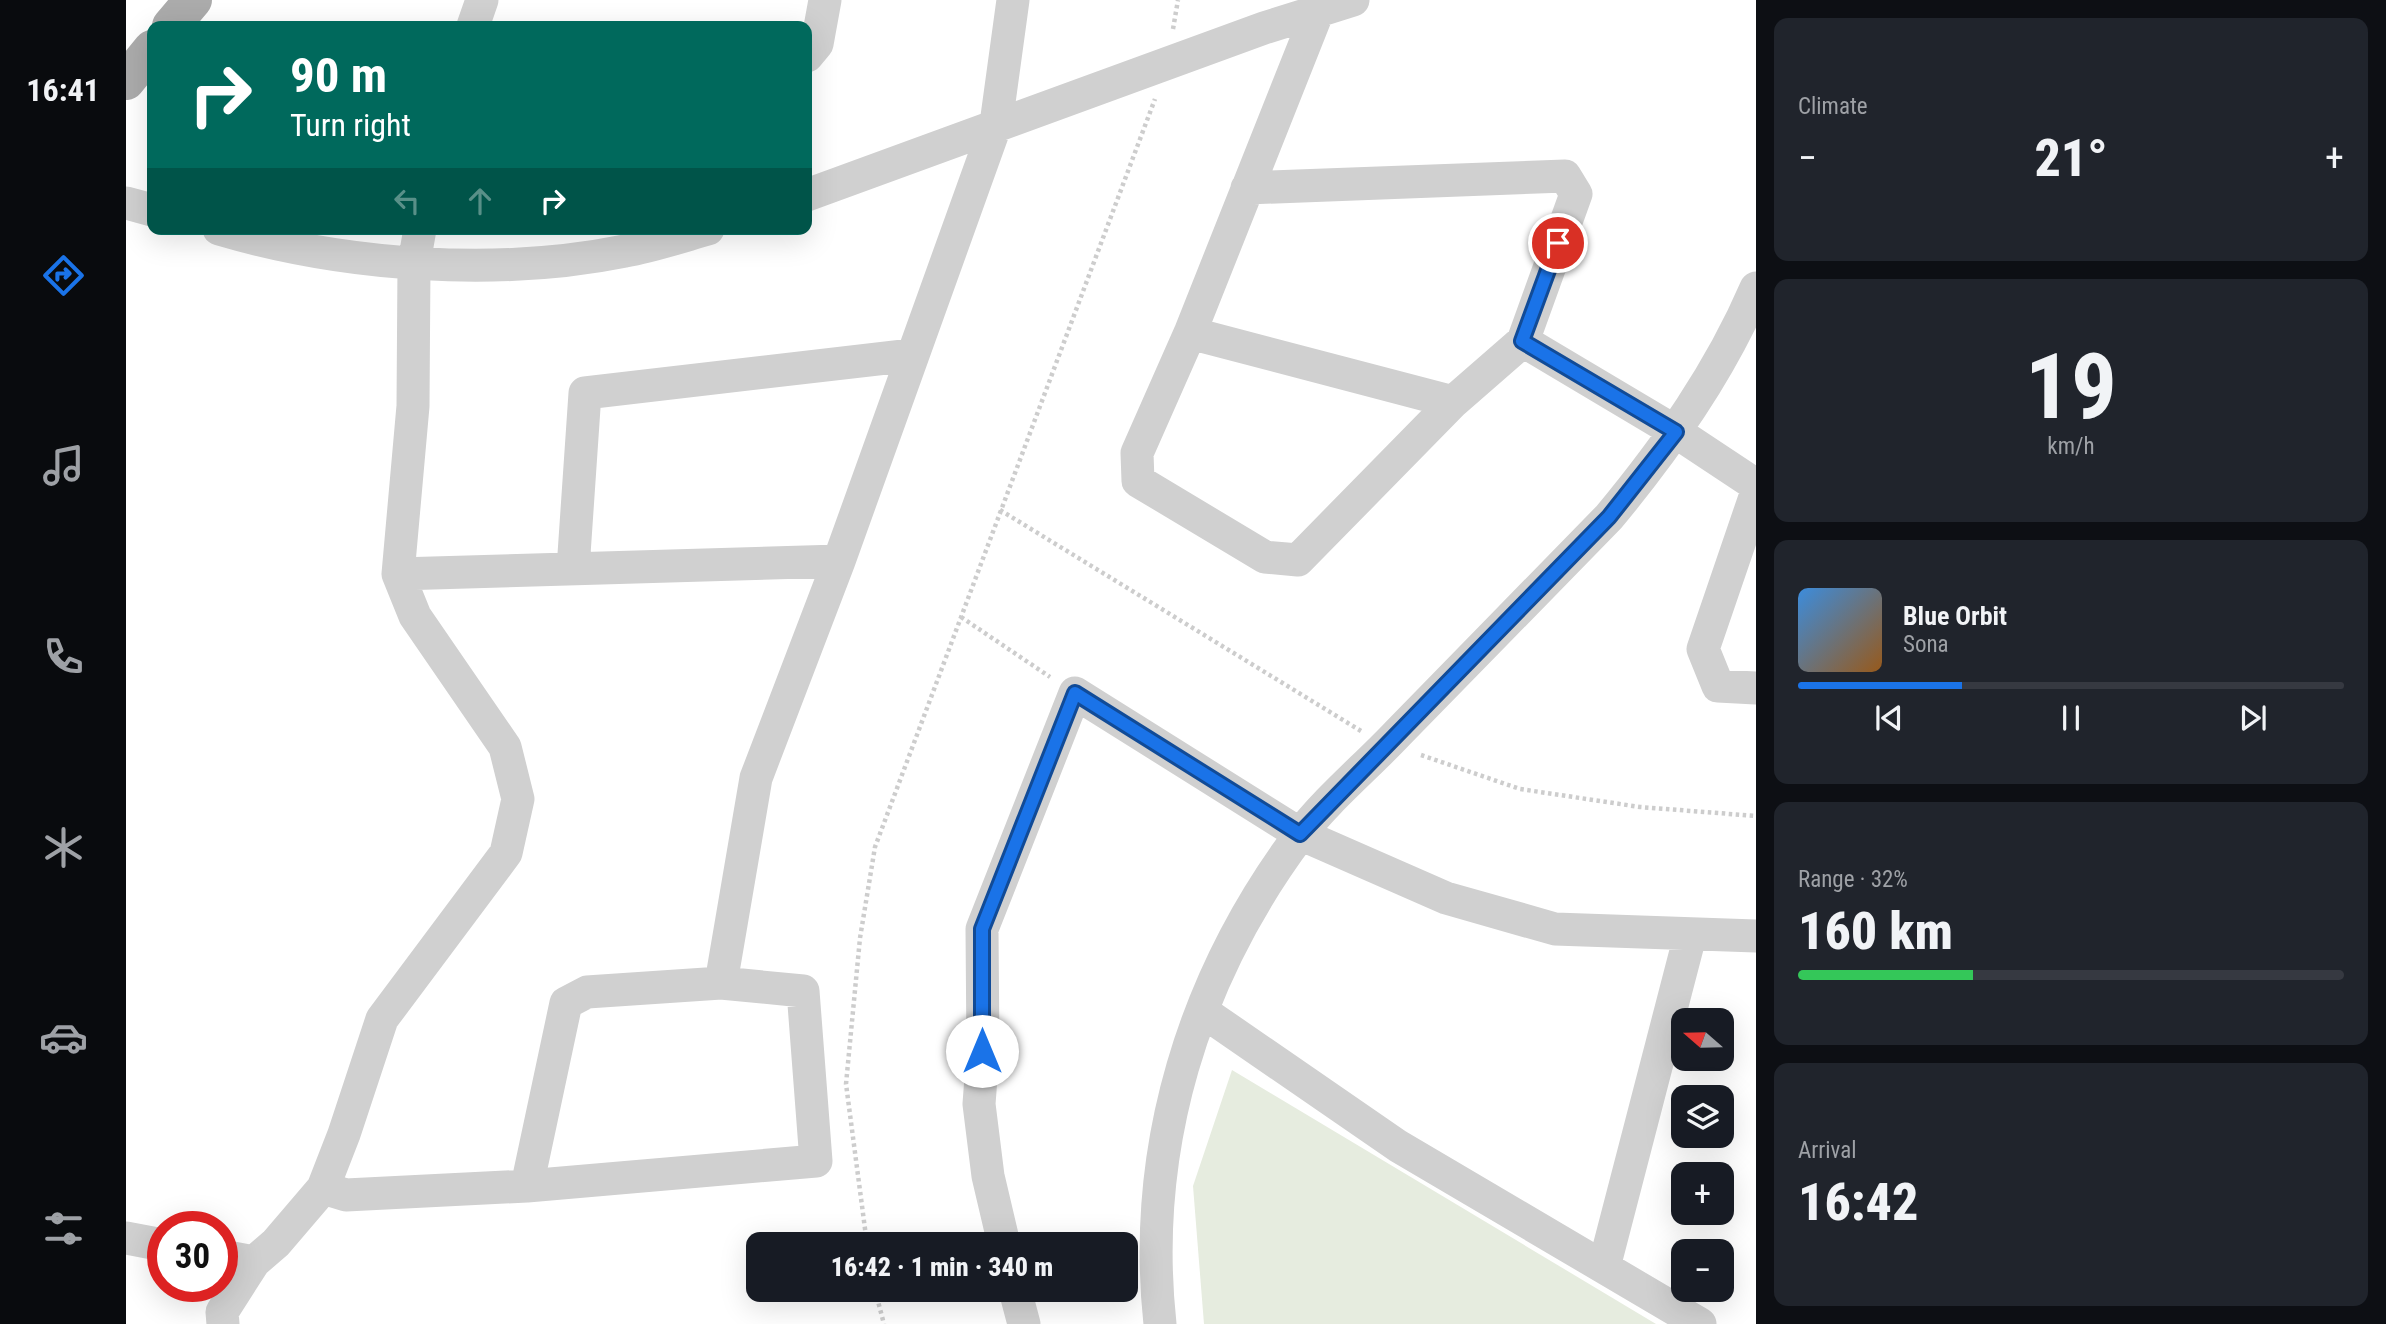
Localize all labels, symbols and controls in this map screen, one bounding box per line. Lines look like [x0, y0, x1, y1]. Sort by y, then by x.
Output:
text: 90 m [290, 47, 387, 104]
icon: right [175, 49, 266, 140]
text: 16:41 [26, 71, 100, 109]
text: Climate [1798, 93, 1868, 120]
text: Turn right [290, 106, 411, 144]
text: 21° [2034, 128, 2108, 189]
text: − [1798, 136, 1817, 180]
text: + [2325, 136, 2344, 180]
icon: left [388, 182, 426, 220]
icon: ahead [461, 182, 499, 220]
icon: right [534, 182, 572, 220]
pin [1528, 213, 1588, 273]
icon: arrive [1539, 224, 1577, 262]
icon: directions [39, 251, 88, 300]
text: 19 [2025, 334, 2117, 440]
text: km/h [2047, 433, 2095, 460]
icon: music [39, 441, 88, 490]
text: Blue Orbit [1903, 601, 2007, 631]
text: Sona [1903, 631, 1949, 658]
icon: phone [39, 632, 88, 681]
icon: previous [1870, 699, 1908, 737]
icon: pause [2052, 699, 2090, 737]
icon: next [2234, 699, 2272, 737]
icon: climate [39, 823, 88, 872]
text: Range · 32% [1798, 866, 1908, 893]
text: 160 km [1798, 901, 1953, 962]
north arrow [1671, 1008, 1734, 1071]
map controls [1671, 1008, 1734, 1302]
icon: car [39, 1013, 88, 1062]
position arrow [945, 1014, 1019, 1088]
button: layers [1671, 1085, 1734, 1148]
text: Arrival [1798, 1137, 1857, 1164]
button: + [1671, 1162, 1734, 1225]
text: 16:42 [1798, 1172, 1918, 1233]
icon: filters [39, 1204, 88, 1253]
speed limit sign: 30 [147, 1211, 238, 1302]
button: − [1671, 1239, 1734, 1302]
text: 16:42 · 1 min · 340 m [831, 1252, 1053, 1282]

